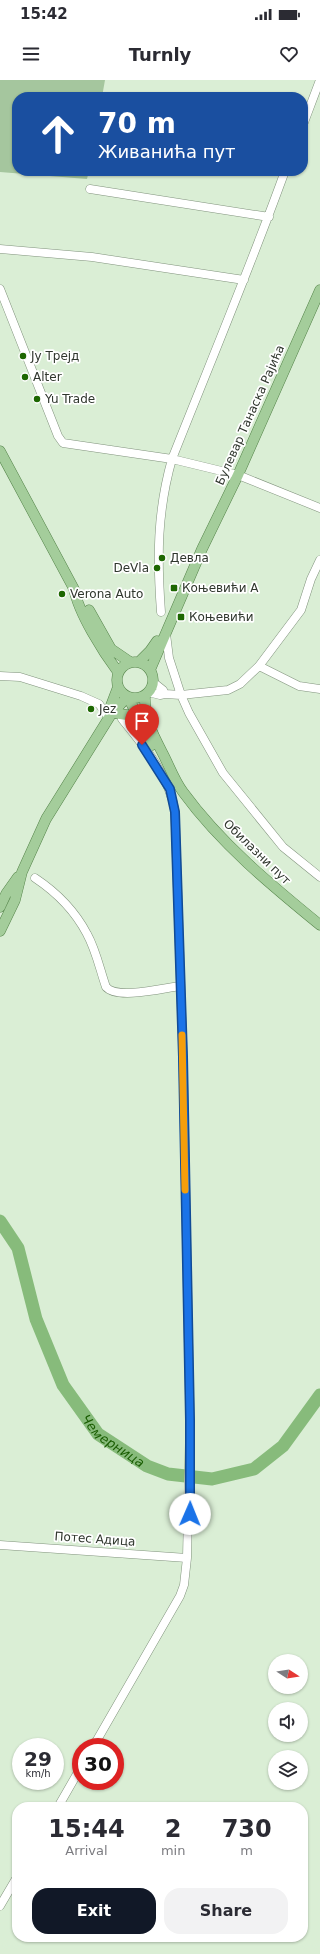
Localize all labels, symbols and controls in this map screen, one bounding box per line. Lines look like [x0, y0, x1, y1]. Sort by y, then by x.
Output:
text: 15:42 [20, 5, 68, 23]
icon: menu [20, 43, 42, 65]
icon: heart [278, 43, 300, 65]
text: Turnly [129, 44, 191, 65]
text: 70 m [98, 107, 176, 140]
icon: ahead [32, 108, 84, 160]
text: Живанића пут [98, 141, 236, 162]
street label: Булевар Танаска Рајића [213, 343, 287, 487]
place label: Ју Трејд [30, 349, 79, 363]
marker: Ју Трејд [18, 351, 28, 361]
place label: Alter [33, 370, 62, 384]
marker: Alter [20, 372, 30, 382]
place label: Yu Trade [44, 392, 95, 406]
marker: Yu Trade [32, 394, 42, 404]
place label: Девла [170, 551, 209, 565]
marker: Девла [157, 553, 167, 563]
place label: DeVla [113, 561, 149, 575]
marker: DeVla [152, 563, 162, 573]
place label: Коњевићи А [182, 581, 259, 595]
marker: Коњевићи А [169, 583, 179, 593]
place label: Verona Auto [70, 587, 143, 601]
marker: Verona Auto [57, 589, 67, 599]
place label: Коњевићи [189, 610, 254, 624]
marker: Коњевићи [176, 612, 186, 622]
place label: Jez [98, 702, 116, 716]
marker: Jez [86, 704, 96, 714]
pin [125, 704, 159, 745]
icon: arrive [131, 710, 153, 732]
street label: Обилазни пут [221, 817, 293, 887]
water label: Чемерница [79, 1411, 147, 1470]
position arrow [169, 1493, 211, 1535]
street label: Потес Адица [54, 1529, 136, 1549]
north arrow [268, 1654, 308, 1694]
map controls [268, 1654, 308, 1790]
button: sound [268, 1702, 308, 1742]
speed limit sign: 30 [72, 1738, 124, 1790]
text: 29 [24, 1747, 52, 1771]
button: layers [268, 1750, 308, 1790]
text: km/h [25, 1768, 51, 1779]
text: 15:44 [48, 1815, 125, 1843]
text: 2 [165, 1815, 181, 1843]
text: 730 [222, 1815, 272, 1843]
text: Arrival [65, 1843, 108, 1858]
text: min [161, 1843, 185, 1858]
text: m [240, 1843, 253, 1858]
button: Exit [32, 1888, 156, 1934]
button: Share [164, 1888, 288, 1934]

